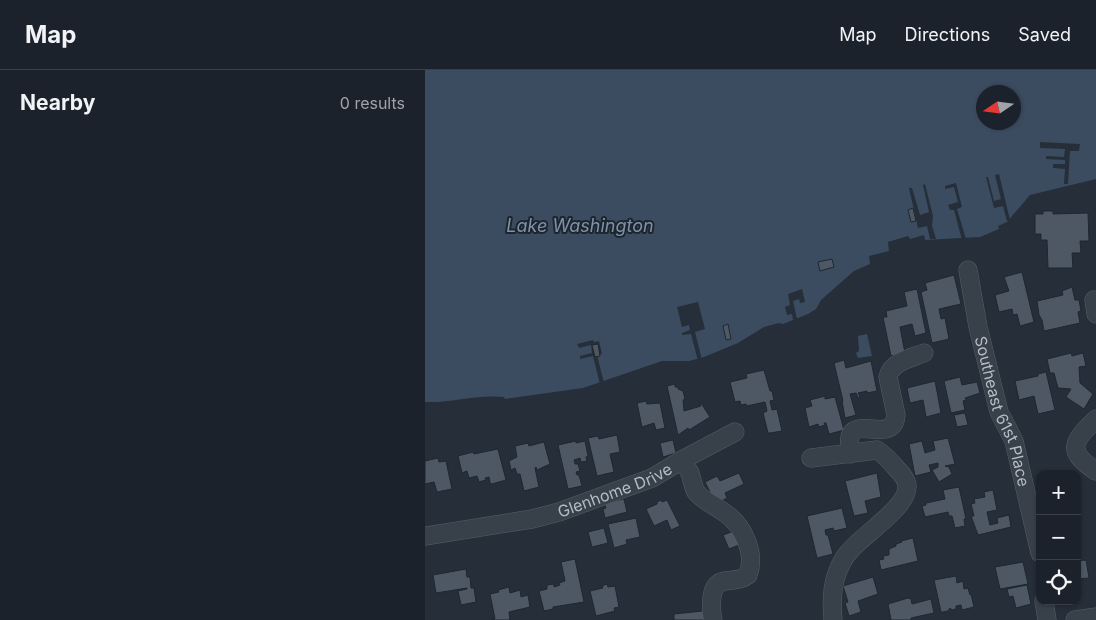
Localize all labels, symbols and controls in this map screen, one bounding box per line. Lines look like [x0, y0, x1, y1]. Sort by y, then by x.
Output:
text: Map [25, 20, 76, 49]
text: Map [839, 24, 877, 45]
text: Directions [905, 24, 990, 45]
text: Saved [1018, 24, 1071, 45]
north arrow [976, 85, 1021, 130]
text: Nearby [20, 90, 95, 115]
text: 0 results [340, 93, 405, 113]
water label: Lake Washington [506, 215, 654, 236]
street label: Southeast 61st Place [971, 334, 1034, 488]
street label: Glenhome Drive [555, 458, 675, 522]
map controls [1036, 470, 1081, 605]
button: + [1036, 470, 1081, 515]
button: − [1036, 515, 1081, 560]
button: locate [1036, 560, 1081, 605]

